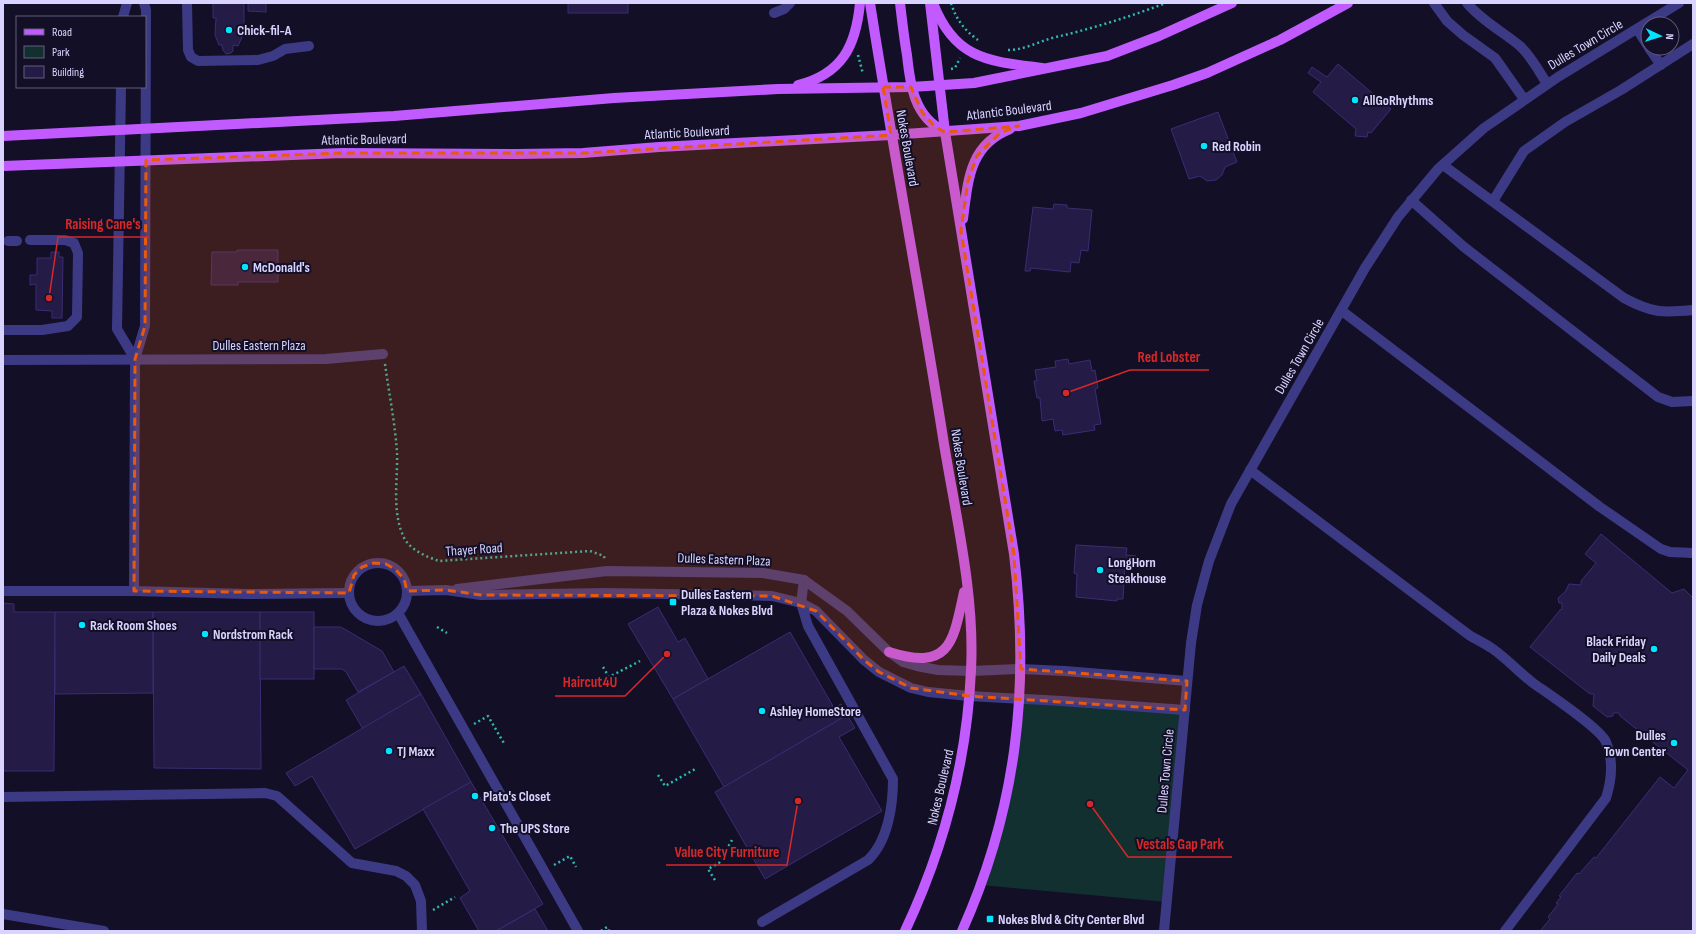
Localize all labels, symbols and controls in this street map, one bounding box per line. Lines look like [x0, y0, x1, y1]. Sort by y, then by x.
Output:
street label: Dulles Town Circle [1545, 15, 1626, 73]
legend [16, 16, 146, 88]
north arrow [1640, 16, 1680, 56]
place label: Chick-fil-A [237, 22, 292, 39]
text: Road [52, 25, 72, 40]
marker: Chick-fil-A [224, 25, 234, 35]
text: N [1663, 33, 1676, 40]
text: Park [52, 45, 70, 60]
text: Building [52, 65, 84, 80]
place label: AllGoRhythms [1362, 92, 1433, 109]
marker: AllGoRhythms [1350, 95, 1360, 105]
street label: Atlantic Boulevard [965, 97, 1053, 124]
street label: Nokes Boulevard [892, 109, 923, 188]
street label: Atlantic Boulevard [643, 122, 730, 143]
street label: Atlantic Boulevard [320, 130, 407, 149]
place label: Red Robin [1212, 138, 1261, 155]
marker: Red Robin [1199, 141, 1209, 151]
callout: Raising Cane's [58, 210, 149, 237]
text: Raising Cane's [65, 215, 141, 234]
place label: McDonald's [253, 259, 310, 276]
marker: McDonald's [240, 262, 250, 272]
street label: Dulles Town Circle [1271, 315, 1328, 397]
street label: Dulles Eastern Plaza [212, 337, 306, 354]
callout: Red Lobster [1130, 343, 1209, 370]
text: Red Lobster [1137, 348, 1201, 367]
street label: Nokes Boulevard [947, 428, 976, 507]
street label: Thayer Road [445, 539, 503, 560]
street label: Dulles Eastern Plaza [677, 549, 771, 570]
place label: LongHorn Steakhouse [1108, 554, 1166, 587]
marker: LongHorn Steakhouse [1095, 565, 1105, 575]
place label: Dulles Eastern Plaza & Nokes Blvd [681, 586, 773, 619]
marker: Dulles Eastern Plaza & Nokes Blvd [668, 597, 678, 607]
place label: Rack Room Shoes [90, 617, 177, 634]
marker: Rack Room Shoes [77, 620, 87, 630]
place label: Nordstrom Rack [213, 626, 293, 643]
marker: Nordstrom Rack [200, 629, 210, 639]
place label: Black Friday Daily Deals [1586, 633, 1646, 666]
marker: Black Friday Daily Deals [1649, 644, 1659, 654]
callout: Haircut4U [555, 669, 625, 696]
text: Haircut4U [563, 673, 617, 692]
place label: Ashley HomeStore [769, 703, 861, 720]
marker: Ashley HomeStore [757, 706, 767, 716]
place label: Dulles Town Center [1604, 727, 1667, 760]
street label: Dulles Town Circle [1153, 728, 1178, 814]
marker: Dulles Town Center [1669, 738, 1679, 748]
place label: TJ Maxx [397, 743, 435, 760]
marker: TJ Maxx [384, 746, 394, 756]
street label: Nokes Boulevard [924, 747, 957, 827]
place label: Plato's Closet [483, 788, 551, 805]
marker: Plato's Closet [470, 791, 480, 801]
place label: The UPS Store [500, 820, 570, 837]
marker: The UPS Store [487, 823, 497, 833]
callout: Vestals Gap Park [1128, 830, 1232, 857]
text: Vestals Gap Park [1136, 835, 1224, 854]
callout: Value City Furniture [666, 838, 787, 865]
text: Value City Furniture [674, 843, 780, 862]
place label: Nokes Blvd & City Center Blvd [998, 911, 1144, 928]
marker: Nokes Blvd & City Center Blvd [985, 914, 995, 924]

